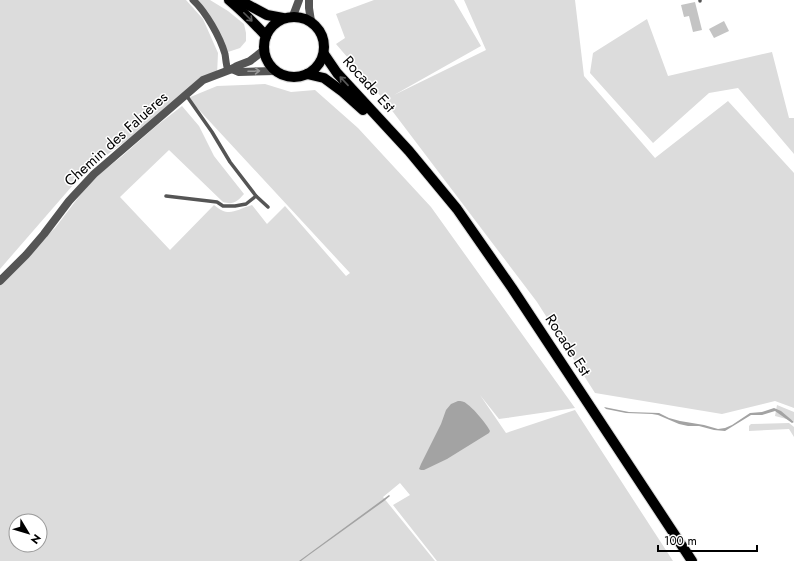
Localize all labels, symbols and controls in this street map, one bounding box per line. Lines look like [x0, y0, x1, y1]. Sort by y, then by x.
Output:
one-way arrow [243, 12, 253, 22]
street label: Rocade Est [338, 51, 401, 118]
one-way arrow [247, 68, 260, 75]
one-way arrow [340, 76, 349, 86]
street label: Chemin des Faluères [59, 86, 173, 192]
street label: Rocade Est [540, 310, 596, 381]
north arrow [8, 513, 48, 553]
scale bar [658, 527, 757, 553]
text: N [27, 531, 45, 548]
text: 100 m [664, 532, 697, 550]

